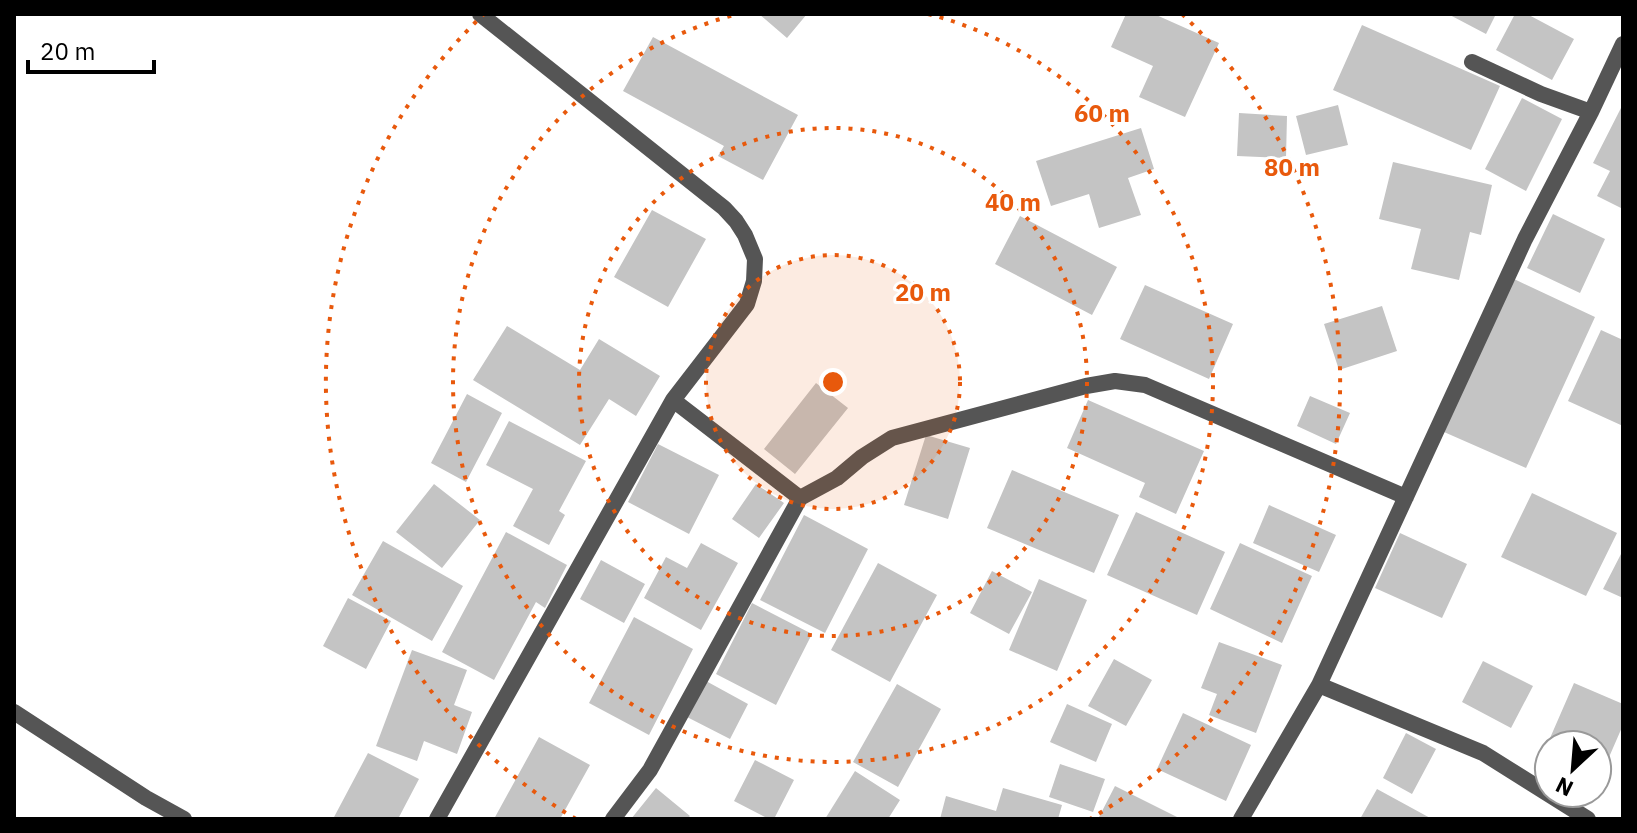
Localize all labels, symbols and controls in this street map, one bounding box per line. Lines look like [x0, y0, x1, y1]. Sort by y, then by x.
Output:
scale bar [28, 24, 154, 74]
text: 20 m [40, 35, 95, 67]
text: 60 m [1074, 97, 1130, 129]
text: 80 m [1264, 151, 1320, 183]
text: 40 m [985, 186, 1041, 218]
text: 20 m [895, 276, 951, 308]
centre of rings [819, 368, 847, 396]
north arrow [1533, 729, 1613, 809]
text: N [1550, 771, 1578, 804]

